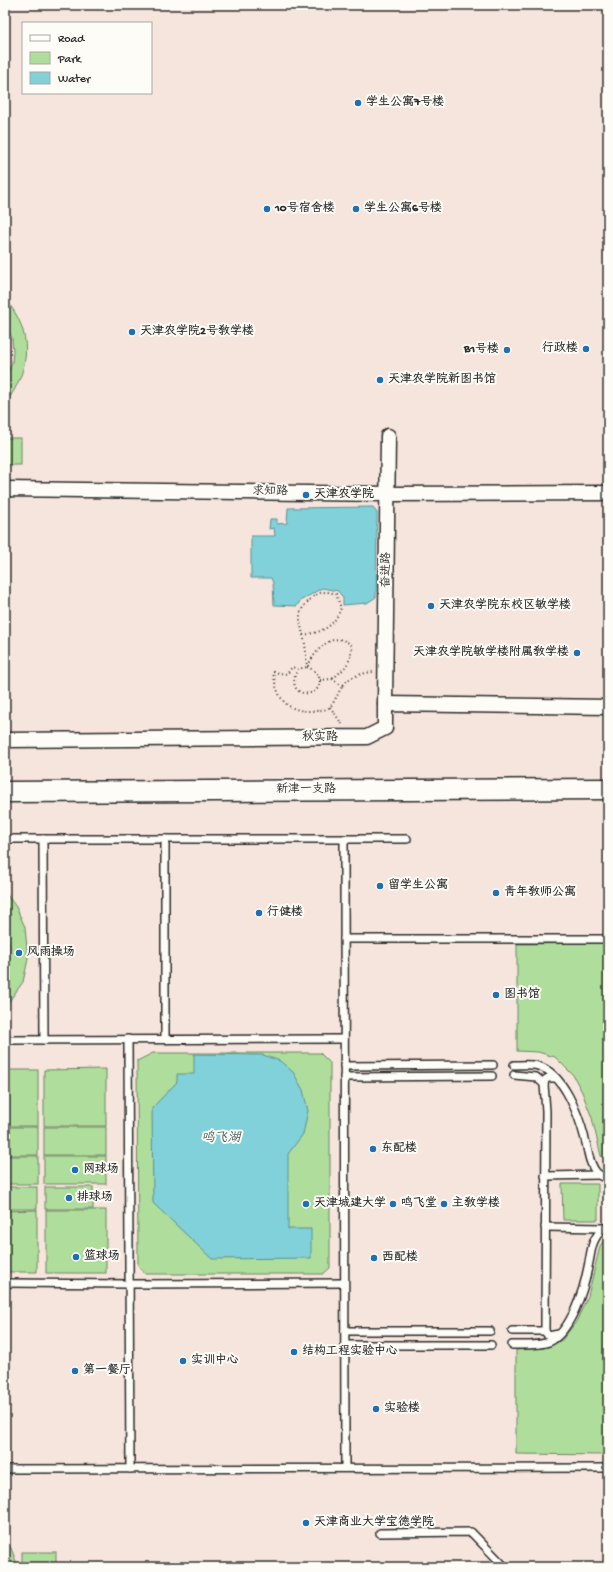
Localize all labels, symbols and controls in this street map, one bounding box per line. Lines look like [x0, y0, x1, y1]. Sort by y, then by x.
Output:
legend [22, 22, 152, 94]
text: Road [58, 33, 85, 47]
text: Park [57, 53, 83, 67]
text: Water [58, 73, 92, 87]
place label: 学生公寓7号楼 [366, 95, 444, 110]
marker: 学生公寓7号楼 [353, 98, 363, 108]
place label: 10号宿舍楼 [274, 201, 335, 216]
place label: 学生公寓6号楼 [364, 201, 442, 216]
marker: 10号宿舍楼 [262, 204, 272, 214]
marker: 学生公寓6号楼 [351, 204, 361, 214]
place label: 天津农学院2号教学楼 [140, 323, 254, 339]
marker: 天津农学院2号教学楼 [127, 327, 137, 337]
place label: 行政楼 [542, 341, 578, 356]
place label: B1号楼 [463, 342, 499, 357]
marker: 行政楼 [581, 344, 591, 354]
marker: B1号楼 [502, 345, 512, 355]
place label: 天津农学院新图书馆 [388, 371, 496, 387]
marker: 天津农学院新图书馆 [375, 375, 385, 385]
street label: 求知路 [252, 484, 288, 499]
place label: 天津农学院 [314, 486, 374, 502]
marker: 天津农学院 [301, 490, 311, 500]
street label: 奋进路 [379, 552, 394, 588]
place label: 天津农学院东校区敏学楼 [439, 597, 571, 613]
marker: 天津农学院东校区敏学楼 [426, 601, 436, 611]
place label: 天津农学院敏学楼附属教学楼 [413, 644, 569, 660]
marker: 天津农学院敏学楼附属教学楼 [572, 648, 582, 658]
street label: 秋实路 [302, 729, 338, 745]
street label: 新津一支路 [276, 782, 336, 797]
place label: 留学生公寓 [388, 878, 448, 893]
marker: 留学生公寓 [375, 881, 385, 891]
place label: 青年教师公寓 [504, 885, 576, 900]
marker: 青年教师公寓 [491, 888, 501, 898]
place label: 行健楼 [267, 905, 303, 920]
marker: 行健楼 [254, 908, 264, 918]
place label: 风雨操场 [27, 945, 75, 960]
marker: 风雨操场 [14, 948, 24, 958]
place label: 图书馆 [504, 987, 540, 1002]
marker: 图书馆 [491, 990, 501, 1000]
water label: 鸣飞湖 [201, 1130, 242, 1146]
place label: 东配楼 [381, 1141, 417, 1156]
marker: 东配楼 [368, 1144, 378, 1154]
place label: 网球场 [83, 1162, 119, 1177]
marker: 网球场 [70, 1165, 80, 1175]
place label: 排球场 [77, 1190, 113, 1205]
marker: 排球场 [64, 1193, 74, 1203]
place label: 天津城建大学 [314, 1196, 386, 1211]
place label: 鸣飞堂 [401, 1196, 437, 1211]
place label: 主教学楼 [452, 1196, 500, 1211]
marker: 天津城建大学 [301, 1199, 311, 1209]
marker: 鸣飞堂 [388, 1199, 398, 1209]
marker: 主教学楼 [439, 1199, 449, 1209]
place label: 篮球场 [84, 1249, 120, 1264]
place label: 西配楼 [382, 1250, 418, 1265]
marker: 篮球场 [71, 1252, 81, 1262]
marker: 西配楼 [369, 1253, 379, 1263]
place label: 结构工程实验中心 [302, 1344, 398, 1359]
marker: 结构工程实验中心 [289, 1347, 299, 1357]
place label: 实训中心 [191, 1353, 239, 1368]
marker: 实训中心 [178, 1356, 188, 1366]
place label: 第一餐厅 [83, 1363, 131, 1378]
marker: 第一餐厅 [70, 1366, 80, 1376]
place label: 实验楼 [384, 1401, 420, 1416]
marker: 实验楼 [371, 1404, 381, 1414]
place label: 天津商业大学宝德学院 [314, 1514, 434, 1530]
marker: 天津商业大学宝德学院 [301, 1518, 311, 1528]

